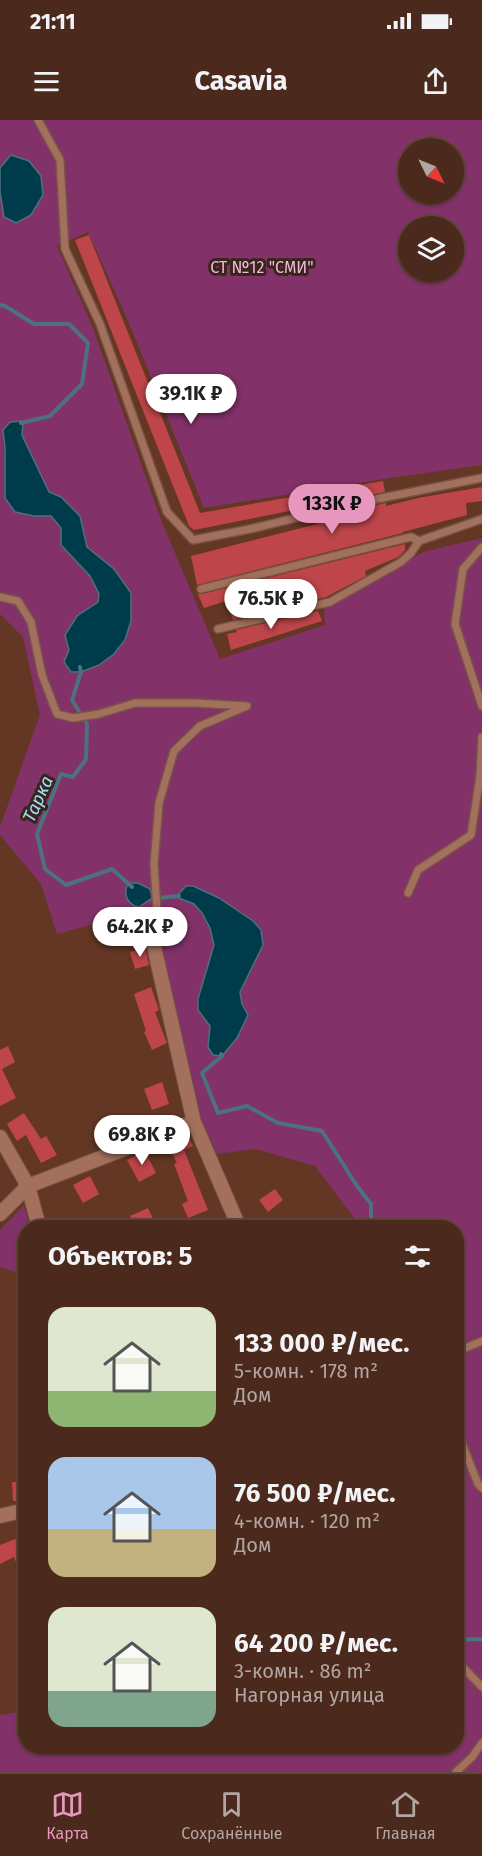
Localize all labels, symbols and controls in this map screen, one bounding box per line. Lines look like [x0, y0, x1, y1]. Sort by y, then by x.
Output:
text: 21:11 [30, 8, 76, 35]
icon: menu [30, 65, 63, 98]
text: Casavia [194, 65, 288, 97]
icon: share [419, 65, 452, 98]
north arrow [398, 138, 464, 204]
map controls [398, 138, 464, 282]
button: layers [398, 216, 464, 282]
park label: СТ №12 "СМИ" [210, 258, 314, 277]
pin: 39.1K ₽ [136, 374, 246, 425]
text: 39.1K ₽ [160, 381, 222, 405]
pin: 133K ₽ [283, 484, 381, 535]
text: 133K ₽ [302, 491, 362, 515]
pin: 76.5K ₽ [216, 579, 326, 630]
text: 76.5K ₽ [238, 586, 304, 610]
water label: Тарка [18, 772, 58, 826]
pin: 64.2K ₽ [85, 907, 195, 958]
text: 64.2K ₽ [106, 914, 174, 938]
pin: 69.8K ₽ [87, 1115, 197, 1166]
text: 69.8K ₽ [108, 1122, 176, 1146]
icon: filters [401, 1240, 434, 1273]
text: Объектов: 5 [48, 1241, 192, 1272]
text: 133 000 ₽/мес. [234, 1328, 410, 1359]
icon: home [96, 1331, 168, 1403]
text: 5-комн. · 178 m² [234, 1359, 378, 1383]
text: Дом [234, 1383, 271, 1407]
text: 76 500 ₽/мес. [234, 1478, 396, 1509]
icon: home [96, 1481, 168, 1553]
text: 4-комн. · 120 m² [234, 1509, 380, 1533]
text: Дом [234, 1533, 271, 1557]
text: 64 200 ₽/мес. [234, 1628, 398, 1659]
icon: home [96, 1631, 168, 1703]
text: 3-комн. · 86 m² [234, 1659, 371, 1683]
text: Нагорная улица [234, 1683, 385, 1707]
tab: Карта [46, 1788, 89, 1843]
tab: Сохранённые [181, 1788, 283, 1843]
tab: Главная [375, 1788, 436, 1843]

